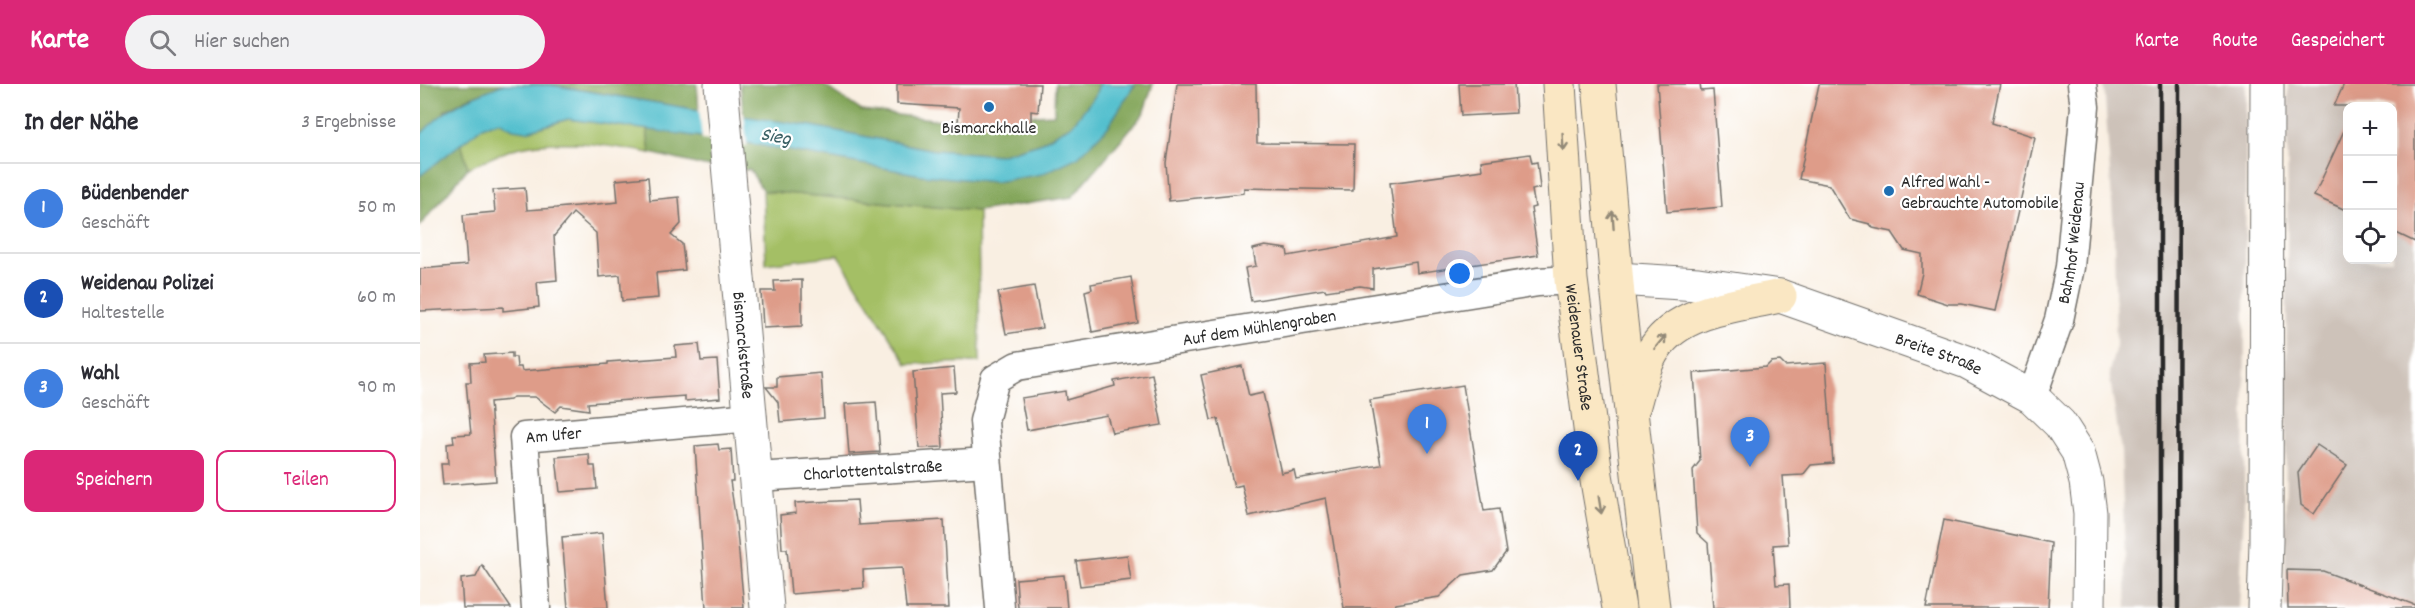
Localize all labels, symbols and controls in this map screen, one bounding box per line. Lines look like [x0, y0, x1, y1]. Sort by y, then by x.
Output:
search box [125, 15, 545, 69]
text: Karte [30, 22, 89, 62]
icon: search [146, 26, 179, 59]
text: Hier suchen [194, 27, 290, 58]
text: Karte [2135, 27, 2179, 57]
text: Route [2212, 27, 2258, 57]
text: Gespeichert [2291, 27, 2385, 57]
marker: Bismarckhalle [982, 100, 996, 114]
map controls [2343, 102, 2397, 264]
button: + [2343, 102, 2397, 156]
text: In der Nähe [24, 105, 138, 142]
text: 3 Ergebnisse [301, 109, 396, 137]
place label: Bismarckhalle [942, 117, 1036, 142]
water label: Sieg [758, 122, 794, 155]
one-way arrow [1557, 132, 1568, 152]
button: − [2343, 156, 2397, 210]
place label: Alfred Wahl - Gebrauchte Automobile [1901, 171, 2059, 217]
text: Büdenbender [81, 179, 189, 210]
street label: Bahnhof Weidenau [2053, 181, 2093, 306]
marker: Alfred Wahl - Gebrauchte Automobile [1882, 184, 1896, 198]
text: 1 [41, 194, 46, 222]
text: 50 m [358, 194, 396, 222]
text: Geschäft [81, 210, 150, 238]
button: locate [2343, 210, 2397, 264]
one-way arrow [1607, 211, 1618, 231]
your location [1445, 259, 1474, 288]
text: Weidenau Polizei [81, 269, 213, 300]
street label: Weidenauer Straße [1557, 283, 1598, 412]
text: 2 [39, 284, 48, 312]
text: 60 m [357, 284, 396, 312]
street label: Bismarckstraße [724, 291, 759, 400]
text: Haltestelle [81, 300, 164, 328]
street label: Auf dem Mühlengraben [1181, 305, 1338, 354]
street label: Breite Straße [1891, 328, 1986, 383]
one-way arrow [1653, 334, 1666, 350]
text: Wahl [81, 359, 119, 390]
text: 3 [39, 374, 48, 402]
text: 90 m [358, 374, 396, 402]
text: Geschäft [81, 390, 150, 418]
pin: 1 [1408, 404, 1446, 454]
pin: 3 [1730, 418, 1770, 467]
street label: Am Ufer [525, 422, 583, 452]
pin: 2 [1558, 432, 1598, 481]
button: Speichern [24, 450, 204, 512]
button: Teilen [216, 450, 396, 512]
street label: Charlottentalstraße [803, 455, 943, 489]
one-way arrow [1595, 494, 1606, 514]

